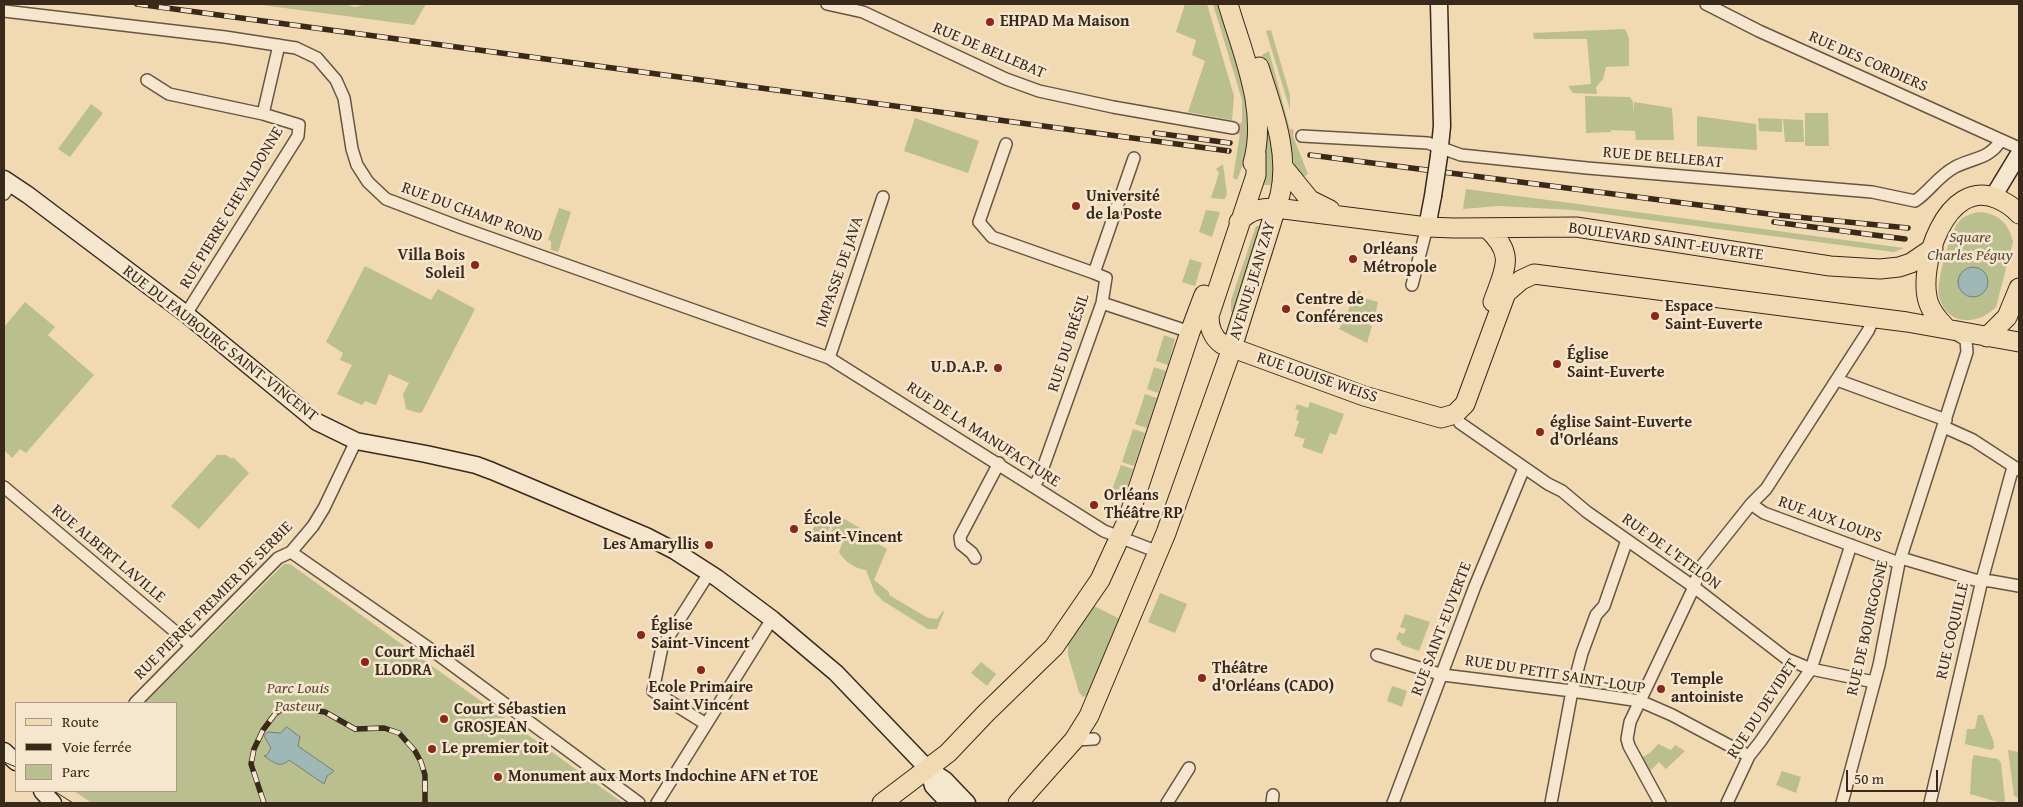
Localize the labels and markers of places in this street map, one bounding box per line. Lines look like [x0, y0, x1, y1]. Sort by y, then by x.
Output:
place label: EHPAD Ma Maison [1000, 12, 1129, 32]
marker: EHPAD Ma Maison [984, 16, 996, 28]
place label: Université de la Poste [1086, 187, 1162, 225]
marker: Université de la Poste [1070, 200, 1082, 212]
place label: Orléans Métropole [1363, 240, 1437, 278]
place label: Villa Bois Soleil [397, 246, 465, 284]
marker: Orléans Métropole [1347, 253, 1359, 265]
marker: Villa Bois Soleil [469, 259, 481, 271]
place label: Centre de Conférences [1296, 290, 1383, 328]
place label: Espace Saint-Euverte [1665, 297, 1763, 335]
marker: Centre de Conférences [1280, 303, 1292, 315]
marker: Espace Saint-Euverte [1649, 310, 1661, 322]
place label: Église Saint-Euverte [1567, 345, 1665, 383]
place label: U.D.A.P. [931, 358, 988, 378]
marker: Église Saint-Euverte [1551, 358, 1563, 370]
marker: U.D.A.P. [992, 362, 1004, 374]
place label: église Saint-Euverte d'Orléans [1550, 413, 1692, 451]
marker: église Saint-Euverte d'Orléans [1534, 426, 1546, 438]
place label: Orléans Théâtre RP [1104, 486, 1183, 524]
marker: Orléans Théâtre RP [1088, 499, 1100, 511]
place label: École Saint-Vincent [804, 510, 903, 548]
marker: École Saint-Vincent [788, 523, 800, 535]
place label: Les Amaryllis [603, 535, 699, 555]
marker: Les Amaryllis [703, 539, 715, 551]
place label: Église Saint-Vincent [651, 616, 750, 654]
marker: Église Saint-Vincent [635, 629, 647, 641]
place label: Court Michaël LLODRA [375, 643, 475, 681]
marker: Court Michaël LLODRA [359, 656, 371, 668]
place label: Théâtre d'Orléans (CADO) [1212, 659, 1334, 697]
marker: Ecole Primaire Saint Vincent [695, 664, 707, 676]
place label: Temple antoiniste [1671, 670, 1743, 708]
marker: Théâtre d'Orléans (CADO) [1196, 672, 1208, 684]
place label: Ecole Primaire Saint Vincent [649, 678, 753, 716]
marker: Temple antoiniste [1655, 683, 1667, 695]
place label: Court Sébastien GROSJEAN [454, 700, 566, 738]
marker: Court Sébastien GROSJEAN [438, 713, 450, 725]
place label: Le premier toit [442, 739, 549, 759]
marker: Le premier toit [426, 743, 438, 755]
place label: Monument aux Morts Indochine AFN et TOE [508, 767, 818, 787]
marker: Monument aux Morts Indochine AFN et TOE [492, 771, 504, 783]

